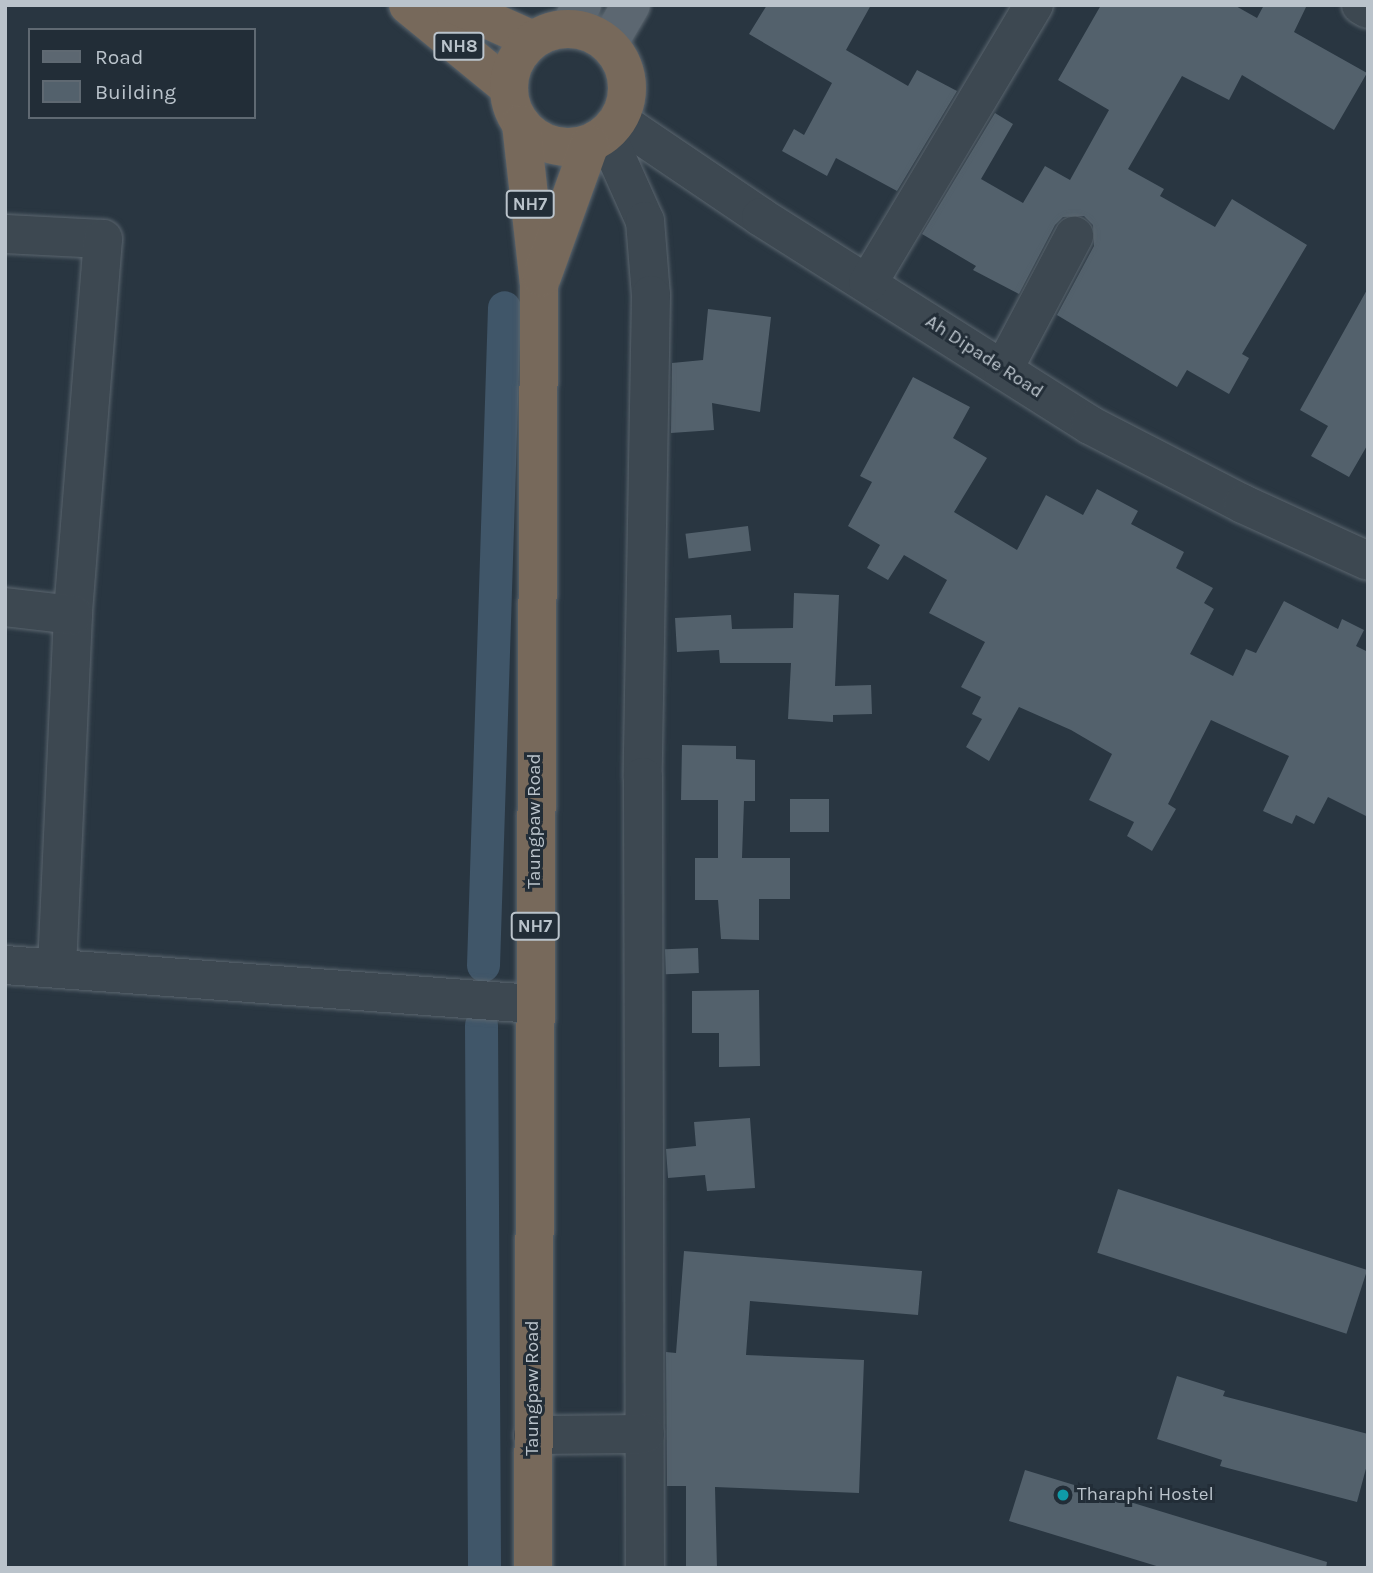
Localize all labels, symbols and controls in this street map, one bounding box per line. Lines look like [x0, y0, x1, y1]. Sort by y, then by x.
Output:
legend [28, 28, 256, 119]
road number: NH8 [433, 32, 485, 60]
text: Road [95, 45, 143, 69]
text: Building [95, 80, 176, 104]
road number: NH7 [505, 190, 554, 218]
street label: Ah Dipade Road [921, 310, 1047, 404]
street label: Taungpaw Road [524, 753, 546, 889]
road number: NH7 [510, 911, 560, 940]
street label: Taungpaw Road [522, 1320, 544, 1456]
place label: Tharaphi Hostel [1077, 1484, 1214, 1506]
marker: Tharaphi Hostel [1055, 1487, 1071, 1503]

